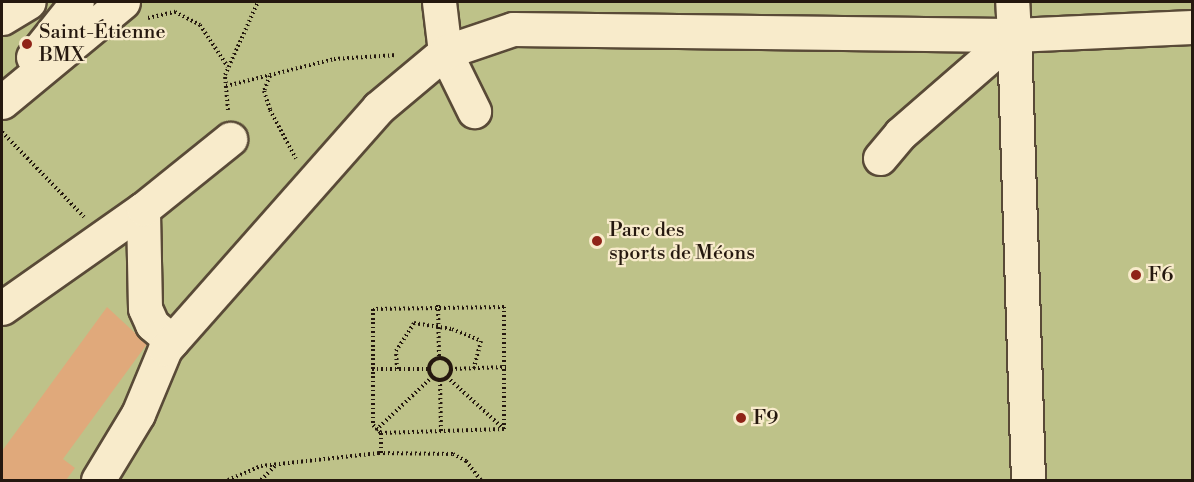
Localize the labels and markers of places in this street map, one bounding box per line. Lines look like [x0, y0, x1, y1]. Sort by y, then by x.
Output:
place label: Saint-Étienne BMX [39, 20, 166, 67]
marker: Saint-Étienne BMX [20, 37, 34, 51]
place label: Parc des sports de Méons [609, 218, 755, 265]
marker: Parc des sports de Méons [590, 234, 604, 248]
place label: F6 [1148, 263, 1173, 287]
marker: F6 [1129, 268, 1143, 282]
place label: F9 [753, 406, 778, 430]
marker: F9 [734, 411, 748, 425]

